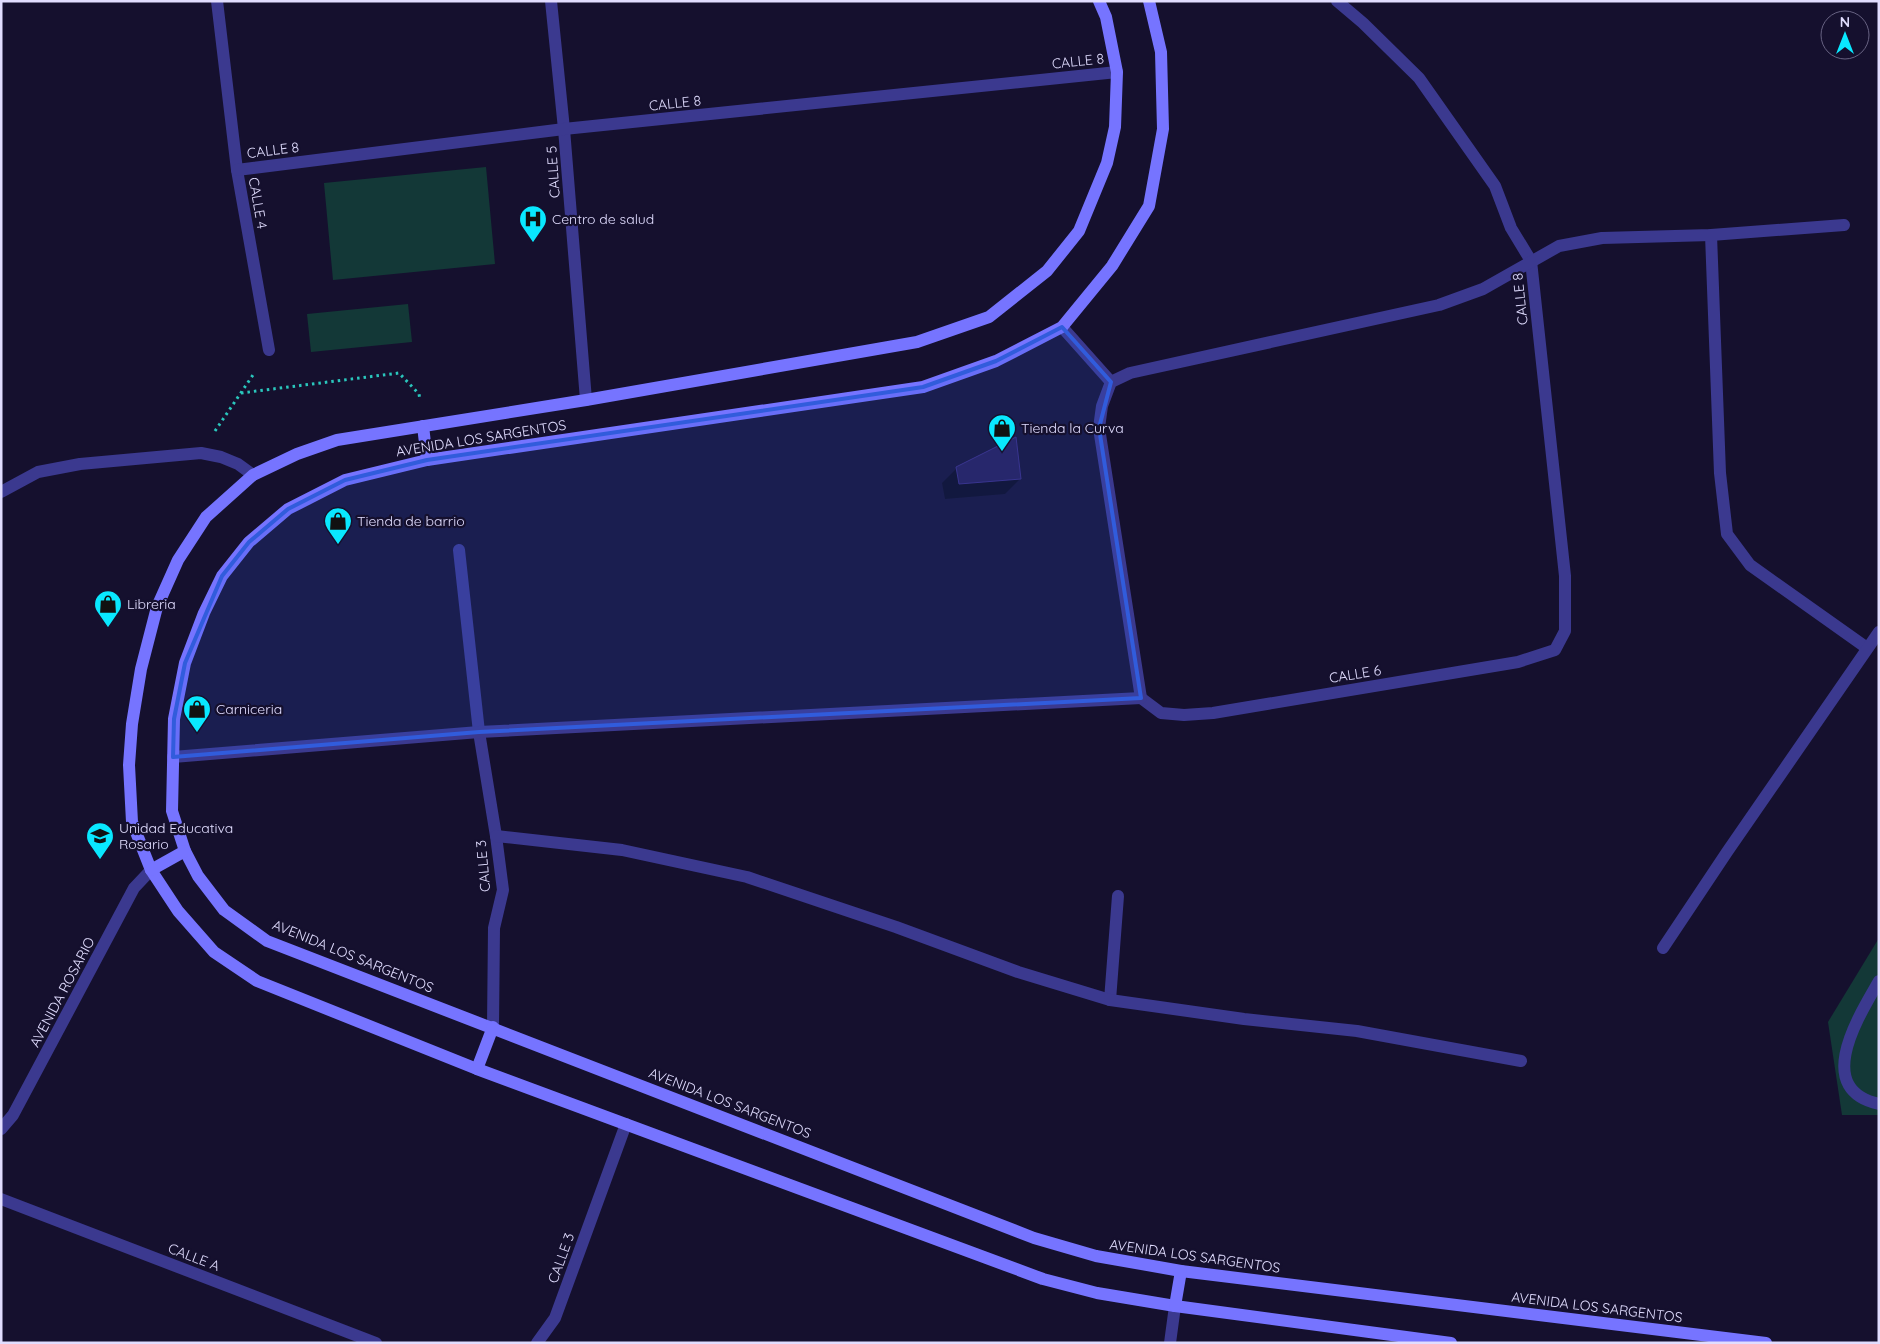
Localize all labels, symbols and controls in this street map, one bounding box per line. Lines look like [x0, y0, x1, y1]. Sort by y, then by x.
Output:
north arrow [1820, 10, 1870, 60]
text: N [1840, 13, 1850, 31]
street label: CALLE 8 [1051, 49, 1105, 73]
street label: CALLE 8 [648, 91, 702, 115]
street label: CALLE 8 [246, 138, 300, 162]
street label: CALLE 5 [542, 145, 564, 199]
street label: CALLE 4 [245, 176, 271, 230]
hospital icon: Centro de salud [518, 204, 548, 243]
place label: Centro de salud [552, 210, 654, 228]
street label: CALLE 8 [1508, 272, 1532, 326]
shop icon: Tienda la Curva [987, 413, 1017, 452]
street label: AVENIDA LOS SARGENTOS [395, 416, 568, 460]
place label: Tienda la Curva [1021, 419, 1124, 437]
shop icon: Tienda de barrio [323, 506, 353, 545]
place label: Tienda de barrio [357, 512, 465, 530]
shop icon: Libreria [93, 589, 123, 628]
place label: Libreria [127, 595, 176, 613]
street label: CALLE 6 [1328, 661, 1383, 687]
shop icon: Carniceria [182, 694, 212, 733]
place label: Carniceria [216, 700, 282, 718]
place label: Unidad Educativa Rosario [119, 819, 233, 853]
school or university icon: Unidad Educativa Rosario [85, 821, 115, 860]
street label: CALLE 3 [472, 839, 494, 893]
street label: AVENIDA LOS SARGENTOS [270, 915, 436, 997]
street label: AVENIDA ROSARIO [25, 934, 99, 1050]
street label: AVENIDA LOS SARGENTOS [646, 1064, 814, 1142]
street label: CALLE 3 [544, 1230, 578, 1286]
street label: AVENIDA LOS SARGENTOS [1109, 1235, 1282, 1277]
street label: CALLE A [166, 1239, 222, 1275]
street label: AVENIDA LOS SARGENTOS [1510, 1288, 1684, 1326]

